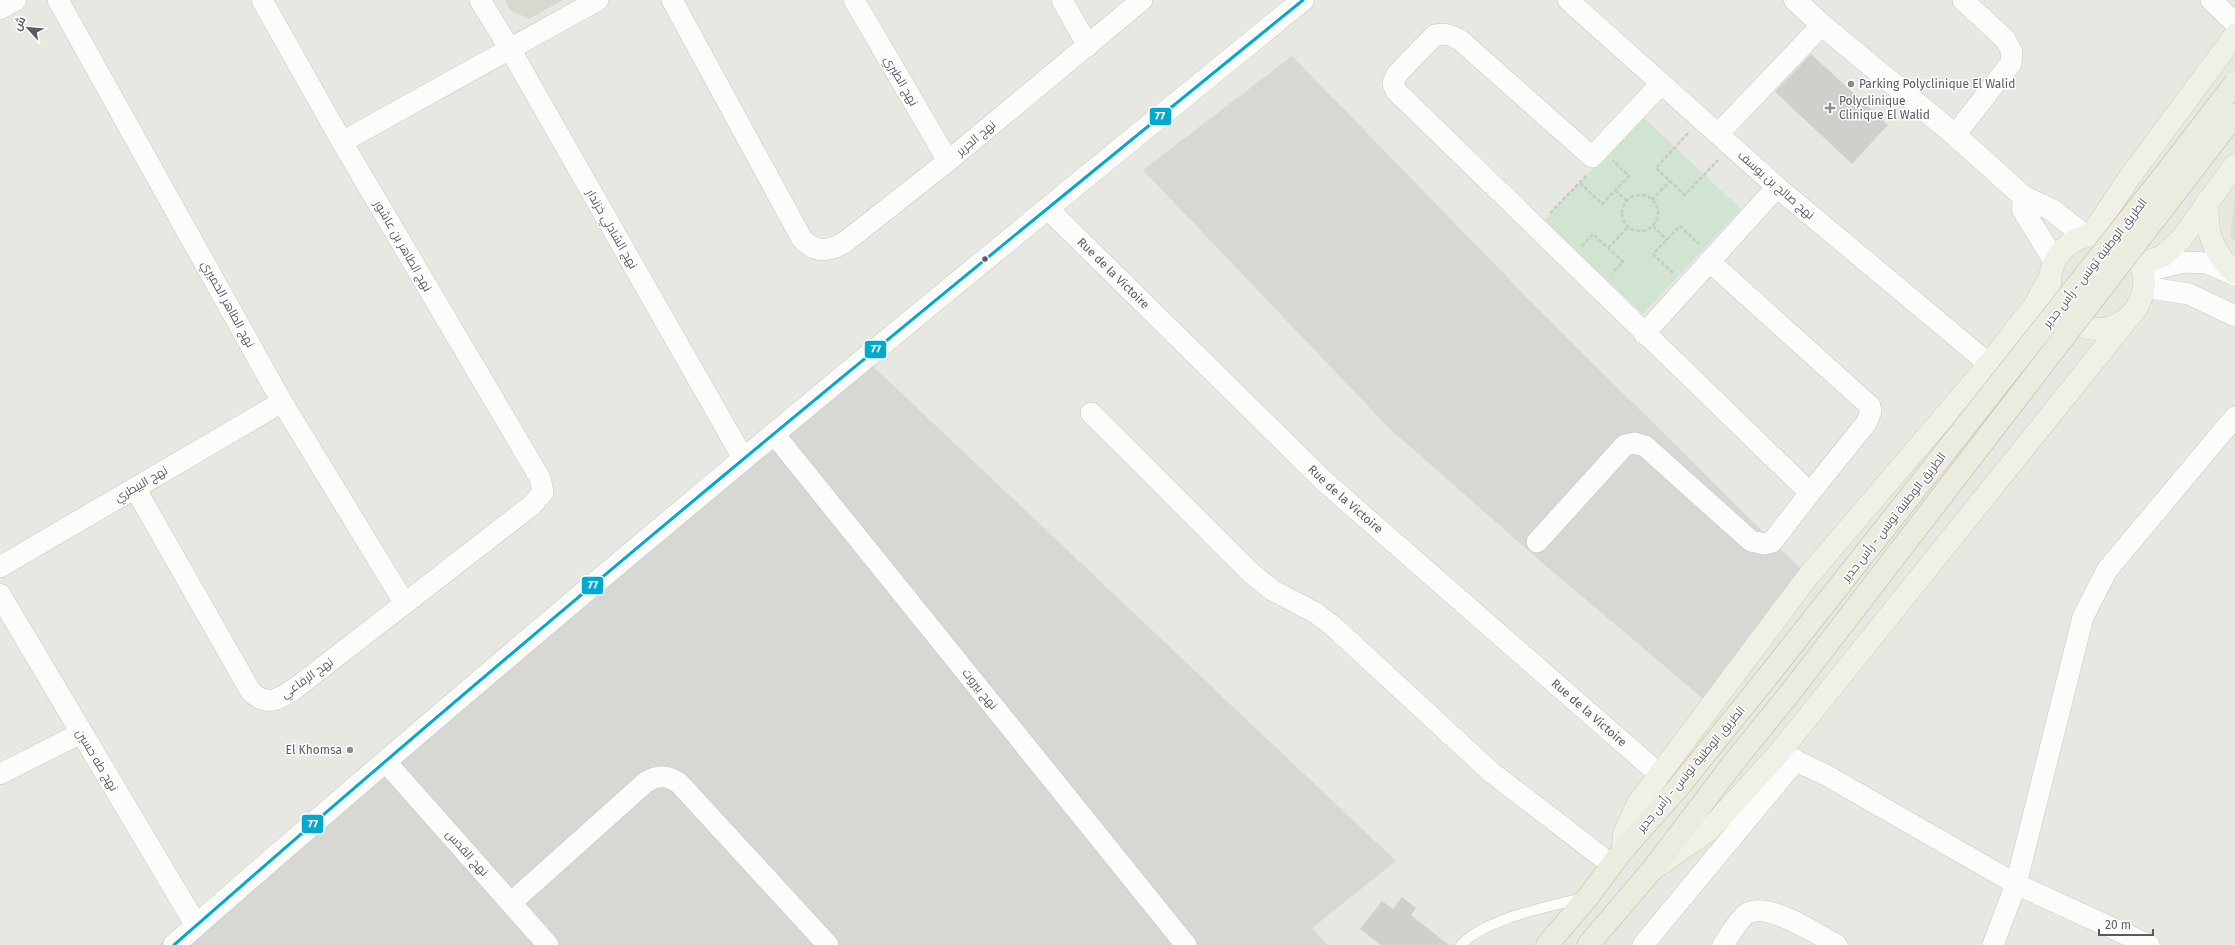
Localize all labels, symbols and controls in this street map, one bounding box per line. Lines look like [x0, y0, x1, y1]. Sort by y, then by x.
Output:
north arrow [8, 8, 48, 48]
text: ش [11, 14, 29, 33]
street label: نهج الطبري [879, 54, 921, 110]
place label: Parking Polyclinique El Walid [1859, 77, 2015, 91]
marker: Parking Polyclinique El Walid [1846, 79, 1856, 89]
place label: Polyclinique Clinique El Walid [1839, 94, 1930, 122]
marker: Polyclinique Clinique El Walid [1824, 102, 1836, 114]
line badge: 77 [1149, 107, 1172, 126]
text: 77 [1155, 110, 1165, 123]
street label: نهج الجرير [953, 118, 999, 160]
street label: نهج صالح بن يوسف [1734, 148, 1817, 223]
street label: نهج الشادلي خزندار [580, 186, 640, 273]
street label: الطريق الوطنية تونس - رأس جدير [2039, 195, 2150, 331]
street label: نهج الطاهر بن عاشور [370, 197, 435, 294]
street label: Rue de la Victoire [1074, 235, 1152, 312]
unlabelled marker [980, 254, 990, 264]
street label: نهج الطاهر الخميري [196, 258, 258, 351]
line badge: 77 [864, 340, 887, 359]
text: 77 [871, 343, 881, 356]
street label: الطريق الوطنية تونس - رأس جدير [1838, 449, 1949, 585]
street label: Rue de la Victoire [1305, 462, 1386, 536]
street label: نهج البيطري [112, 463, 171, 507]
line badge: 77 [581, 576, 604, 595]
text: 77 [588, 579, 598, 592]
street label: نهج الرفاعي [278, 655, 338, 704]
street label: نهج بيروت [959, 666, 1001, 713]
street label: Rue de la Victoire [1549, 676, 1629, 749]
street label: الطريق الوطنية تونس - رأس جدير [1633, 702, 1748, 836]
street label: نهج طه حسين [72, 726, 121, 794]
place label: El Khomsa [286, 743, 342, 757]
marker: El Khomsa [345, 745, 355, 755]
line badge: 77 [301, 814, 324, 834]
text: 77 [308, 818, 318, 831]
street label: نهج القدس [442, 827, 491, 880]
scale bar [2099, 911, 2153, 937]
text: 20 m [2105, 918, 2131, 932]

